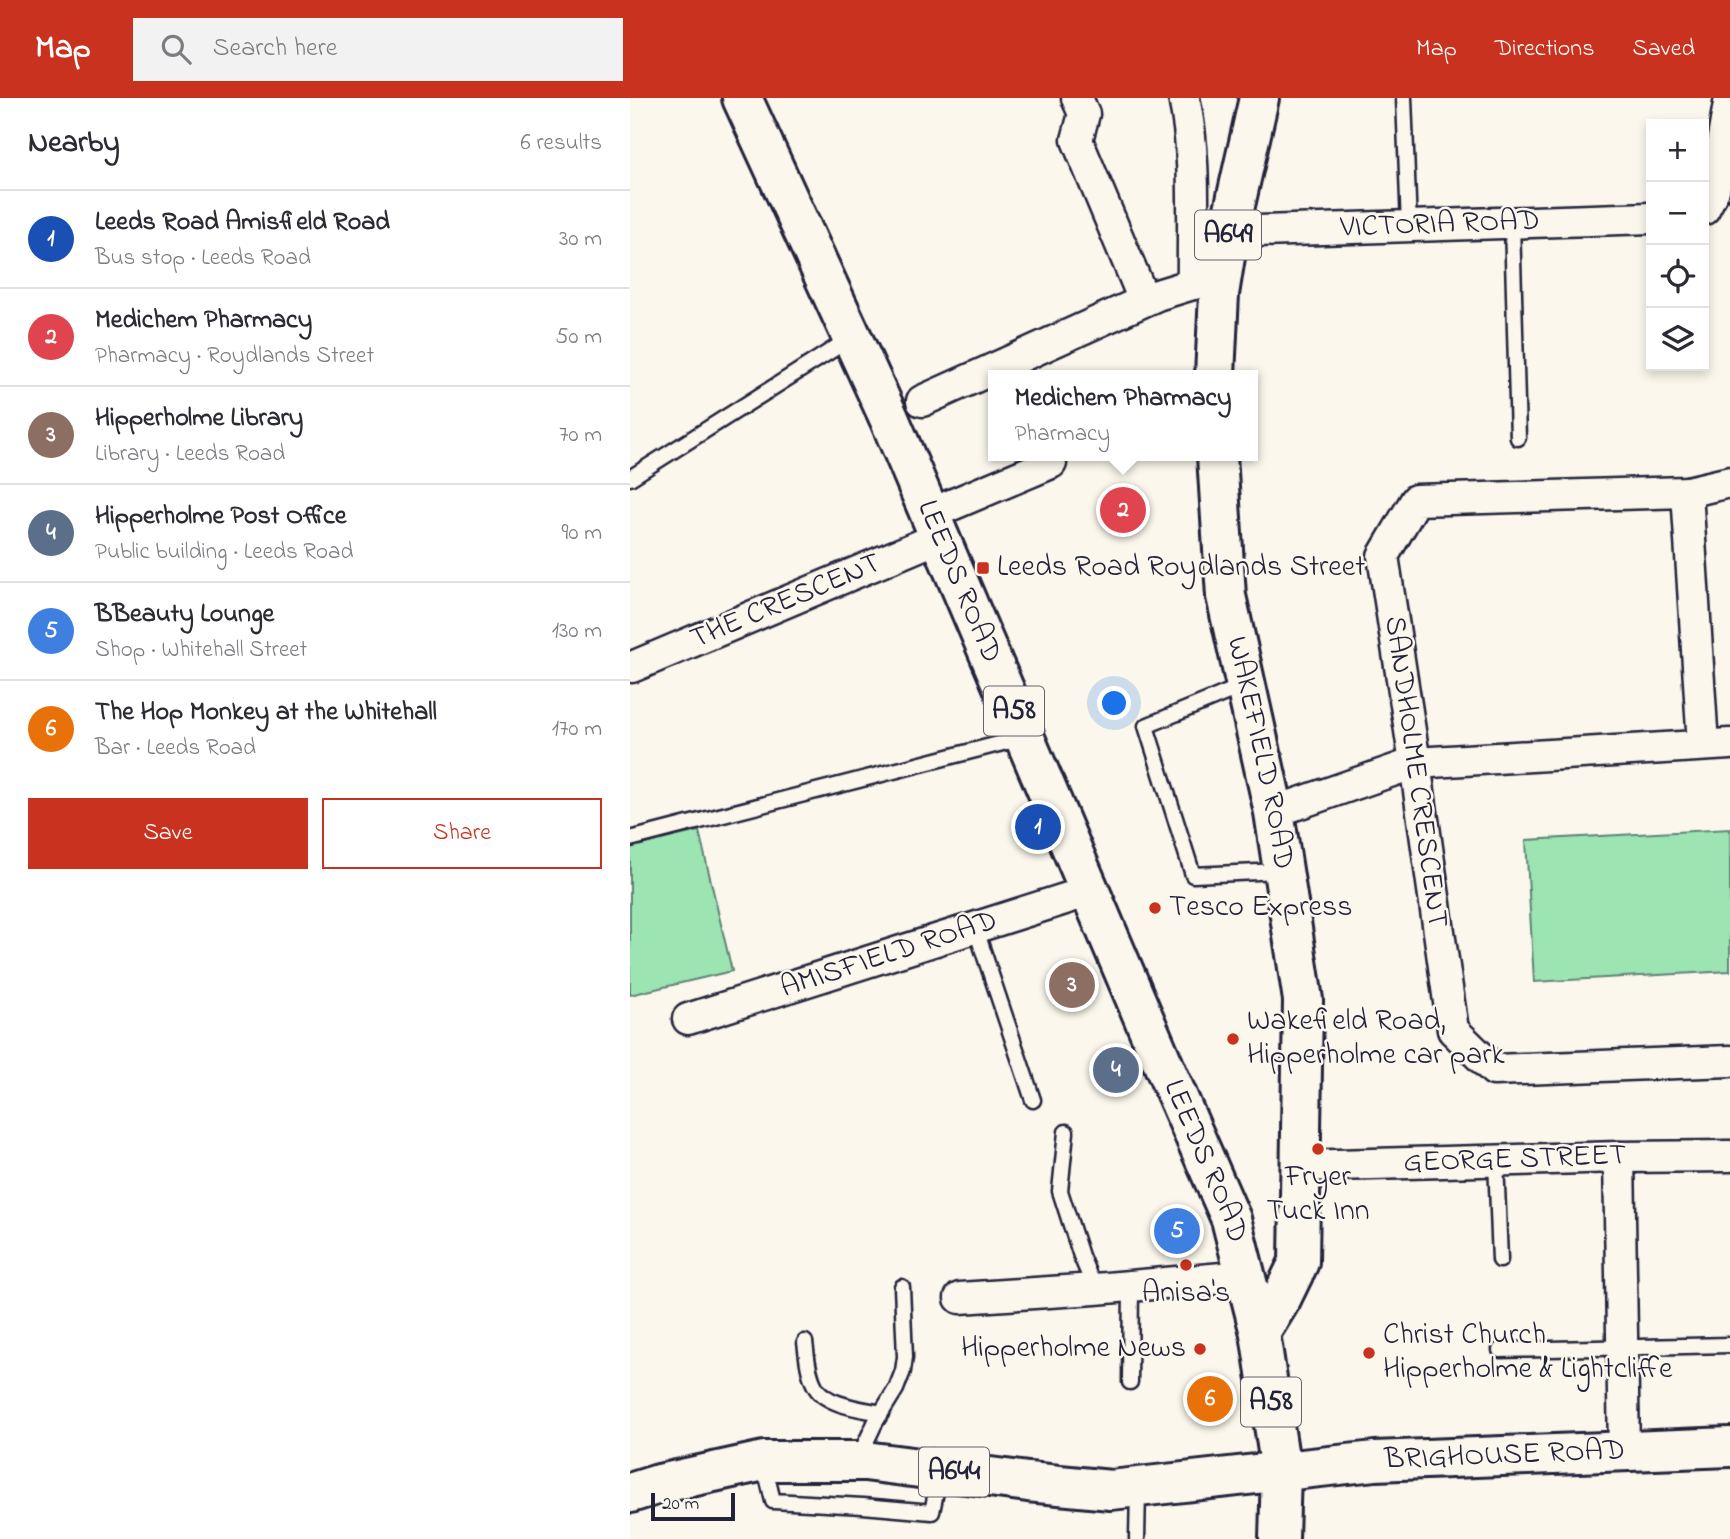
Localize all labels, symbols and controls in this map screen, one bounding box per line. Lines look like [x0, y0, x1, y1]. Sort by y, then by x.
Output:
search box [133, 18, 623, 81]
text: Map [35, 25, 91, 73]
icon: search [157, 30, 195, 68]
text: Search here [213, 30, 337, 68]
text: Map [1416, 32, 1457, 67]
text: Directions [1495, 32, 1594, 67]
text: Saved [1632, 32, 1695, 67]
map controls [1646, 119, 1709, 371]
button: + [1646, 119, 1709, 182]
text: Nearby [28, 122, 120, 166]
text: 6 results [521, 127, 602, 160]
button: − [1646, 182, 1709, 245]
street label: VICTORIA ROAD [1339, 200, 1540, 251]
text: Leeds Road Amisfield Road [95, 204, 390, 242]
road number: A649 [1195, 211, 1261, 260]
text: 1 [47, 223, 55, 256]
text: 30 m [559, 223, 602, 256]
text: Bus stop · Leeds Road [95, 242, 311, 275]
button: locate [1646, 245, 1709, 308]
text: Medichem Pharmacy [95, 302, 312, 340]
button: layers [1646, 308, 1709, 371]
text: 2 [45, 321, 57, 354]
text: 50 m [555, 321, 602, 354]
text: Pharmacy · Roydlands Street [95, 340, 374, 373]
popup [988, 370, 1258, 461]
text: Medichem Pharmacy [1014, 380, 1232, 418]
text: Hipperholme Library [95, 400, 303, 438]
text: Pharmacy [1014, 418, 1110, 451]
text: 3 [46, 419, 56, 452]
text: 70 m [559, 419, 602, 452]
text: Library · Leeds Road [95, 438, 285, 471]
pin: 2 [1100, 484, 1146, 536]
street label: LEEDS ROAD [904, 493, 1013, 670]
text: Hipperholme Post Office [95, 498, 346, 536]
text: 4 [46, 517, 56, 550]
text: 90 m [562, 517, 602, 550]
text: Public building · Leeds Road [95, 536, 353, 569]
street label: THE CRESCENT [684, 542, 888, 662]
place label: Leeds Road Roydlands Street [997, 546, 1365, 590]
marker: Leeds Road Roydlands Street [975, 560, 991, 576]
text: BBeauty Lounge [95, 596, 274, 634]
street label: SANDHOLME CRESCENT [1371, 613, 1459, 931]
text: 5 [44, 615, 58, 648]
text: 130 m [552, 615, 602, 648]
street label: WAKEFIELD ROAD [1214, 632, 1305, 873]
text: Shop · Whitehall Street [95, 634, 307, 667]
road number: A58 [984, 686, 1044, 736]
your location [1097, 686, 1131, 720]
text: The Hop Monkey at the Whitehall [95, 694, 437, 732]
text: 6 [46, 713, 56, 746]
text: 170 m [552, 713, 602, 746]
text: Bar · Leeds Road [95, 732, 256, 765]
button: Save [28, 798, 308, 869]
button: Share [322, 798, 602, 869]
pin: 1 [1015, 801, 1061, 853]
place label: Tesco Express [1169, 886, 1353, 930]
street label: AMISFIELD ROAD [775, 899, 1003, 1011]
marker: Tesco Express [1147, 900, 1163, 916]
pin: 3 [1049, 959, 1095, 1011]
place label: Wakefield Road, Hipperholme car park [1247, 1000, 1506, 1078]
marker: Wakefield Road, Hipperholme car park [1225, 1031, 1241, 1047]
pin: 4 [1093, 1044, 1139, 1096]
street label: LEEDS ROAD [1151, 1073, 1258, 1247]
street label: GEORGE STREET [1403, 1134, 1627, 1186]
marker: Fryer Tuck Inn [1310, 1141, 1326, 1157]
place label: Fryer Tuck Inn [1266, 1156, 1370, 1234]
pin: 5 [1154, 1205, 1200, 1257]
marker: Anisa's [1178, 1257, 1194, 1273]
place label: Anisa's [1142, 1272, 1230, 1316]
place label: Christ Church Hipperholme & Lightcliffe [1383, 1314, 1673, 1392]
place label: Hipperholme News [961, 1327, 1186, 1371]
marker: Hipperholme News [1192, 1341, 1208, 1357]
marker: Christ Church Hipperholme & Lightcliffe [1361, 1345, 1377, 1361]
pin: 6 [1187, 1373, 1233, 1425]
road number: A58 [1241, 1378, 1301, 1426]
street label: BRIGHOUSE ROAD [1383, 1429, 1626, 1483]
road number: A644 [919, 1448, 989, 1496]
scale bar [651, 1490, 735, 1522]
text: 20 m [662, 1491, 699, 1518]

